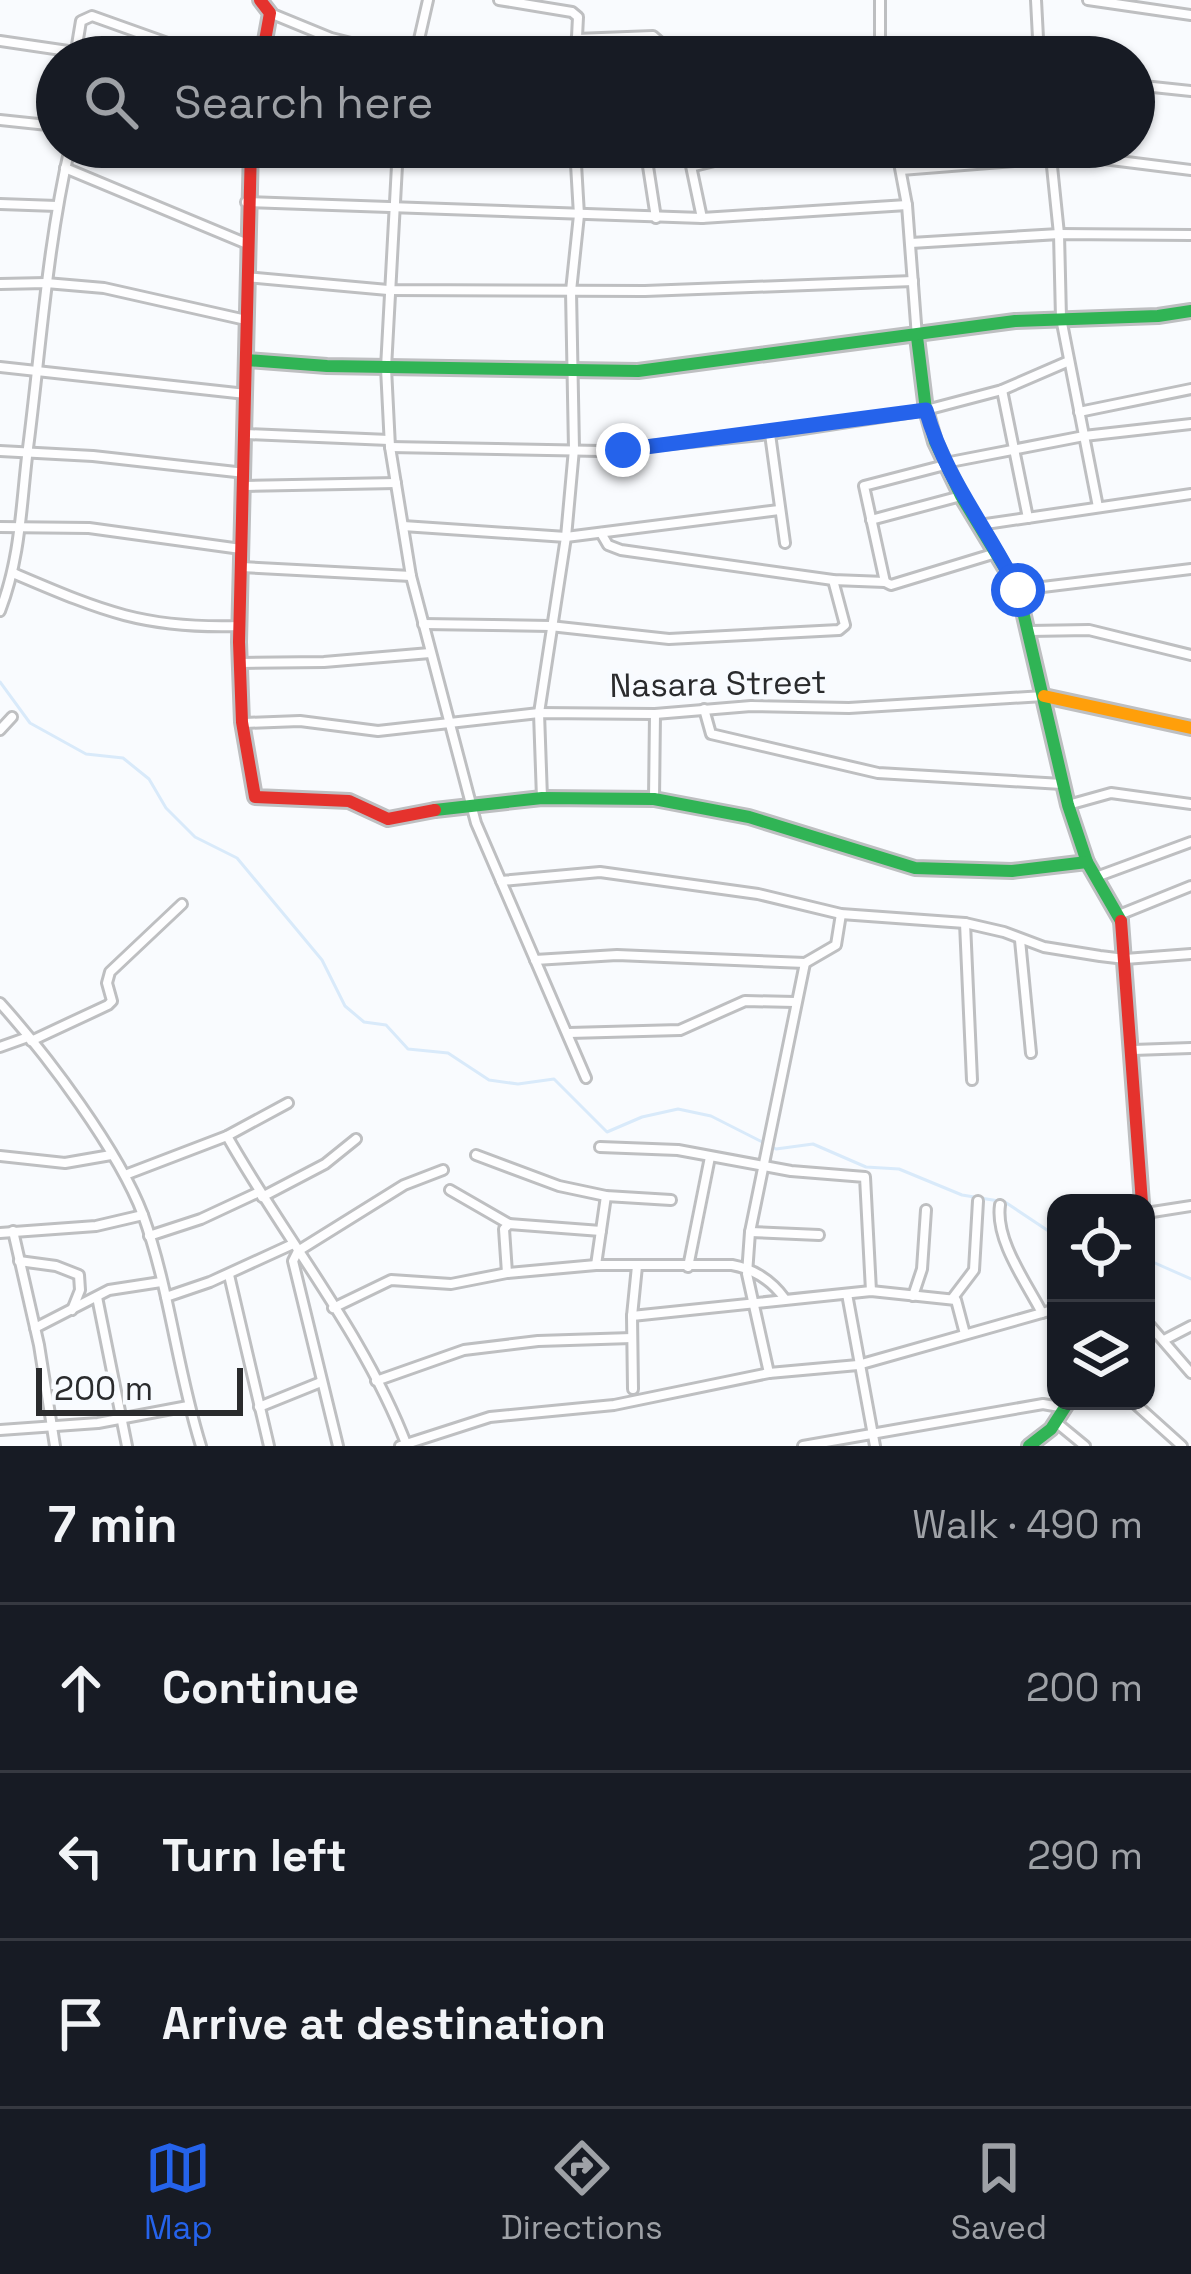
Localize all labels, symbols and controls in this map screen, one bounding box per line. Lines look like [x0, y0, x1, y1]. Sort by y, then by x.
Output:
search box [36, 36, 1155, 168]
icon: search [78, 69, 144, 135]
text: Search here [174, 74, 433, 131]
route end [596, 423, 650, 477]
route start [991, 563, 1045, 617]
street label: Nasara Street [609, 661, 827, 707]
map controls [1047, 1194, 1155, 1410]
button: locate [1047, 1194, 1155, 1302]
button: layers [1047, 1302, 1155, 1410]
scale bar [36, 1362, 243, 1415]
text: 200 m [54, 1368, 153, 1410]
text: 7 min [48, 1492, 178, 1557]
text: Walk · 490 m [912, 1500, 1143, 1549]
icon: ahead [48, 1655, 114, 1721]
text: Continue [162, 1659, 359, 1716]
text: 200 m [1026, 1663, 1143, 1712]
icon: left [48, 1823, 114, 1889]
text: Turn left [162, 1827, 347, 1884]
text: 290 m [1027, 1831, 1143, 1880]
icon: arrive [48, 1991, 114, 2057]
text: Arrive at destination [162, 1995, 606, 2052]
tab: Map [144, 2135, 213, 2249]
tab: Directions [501, 2135, 663, 2249]
tab: Saved [951, 2135, 1047, 2249]

